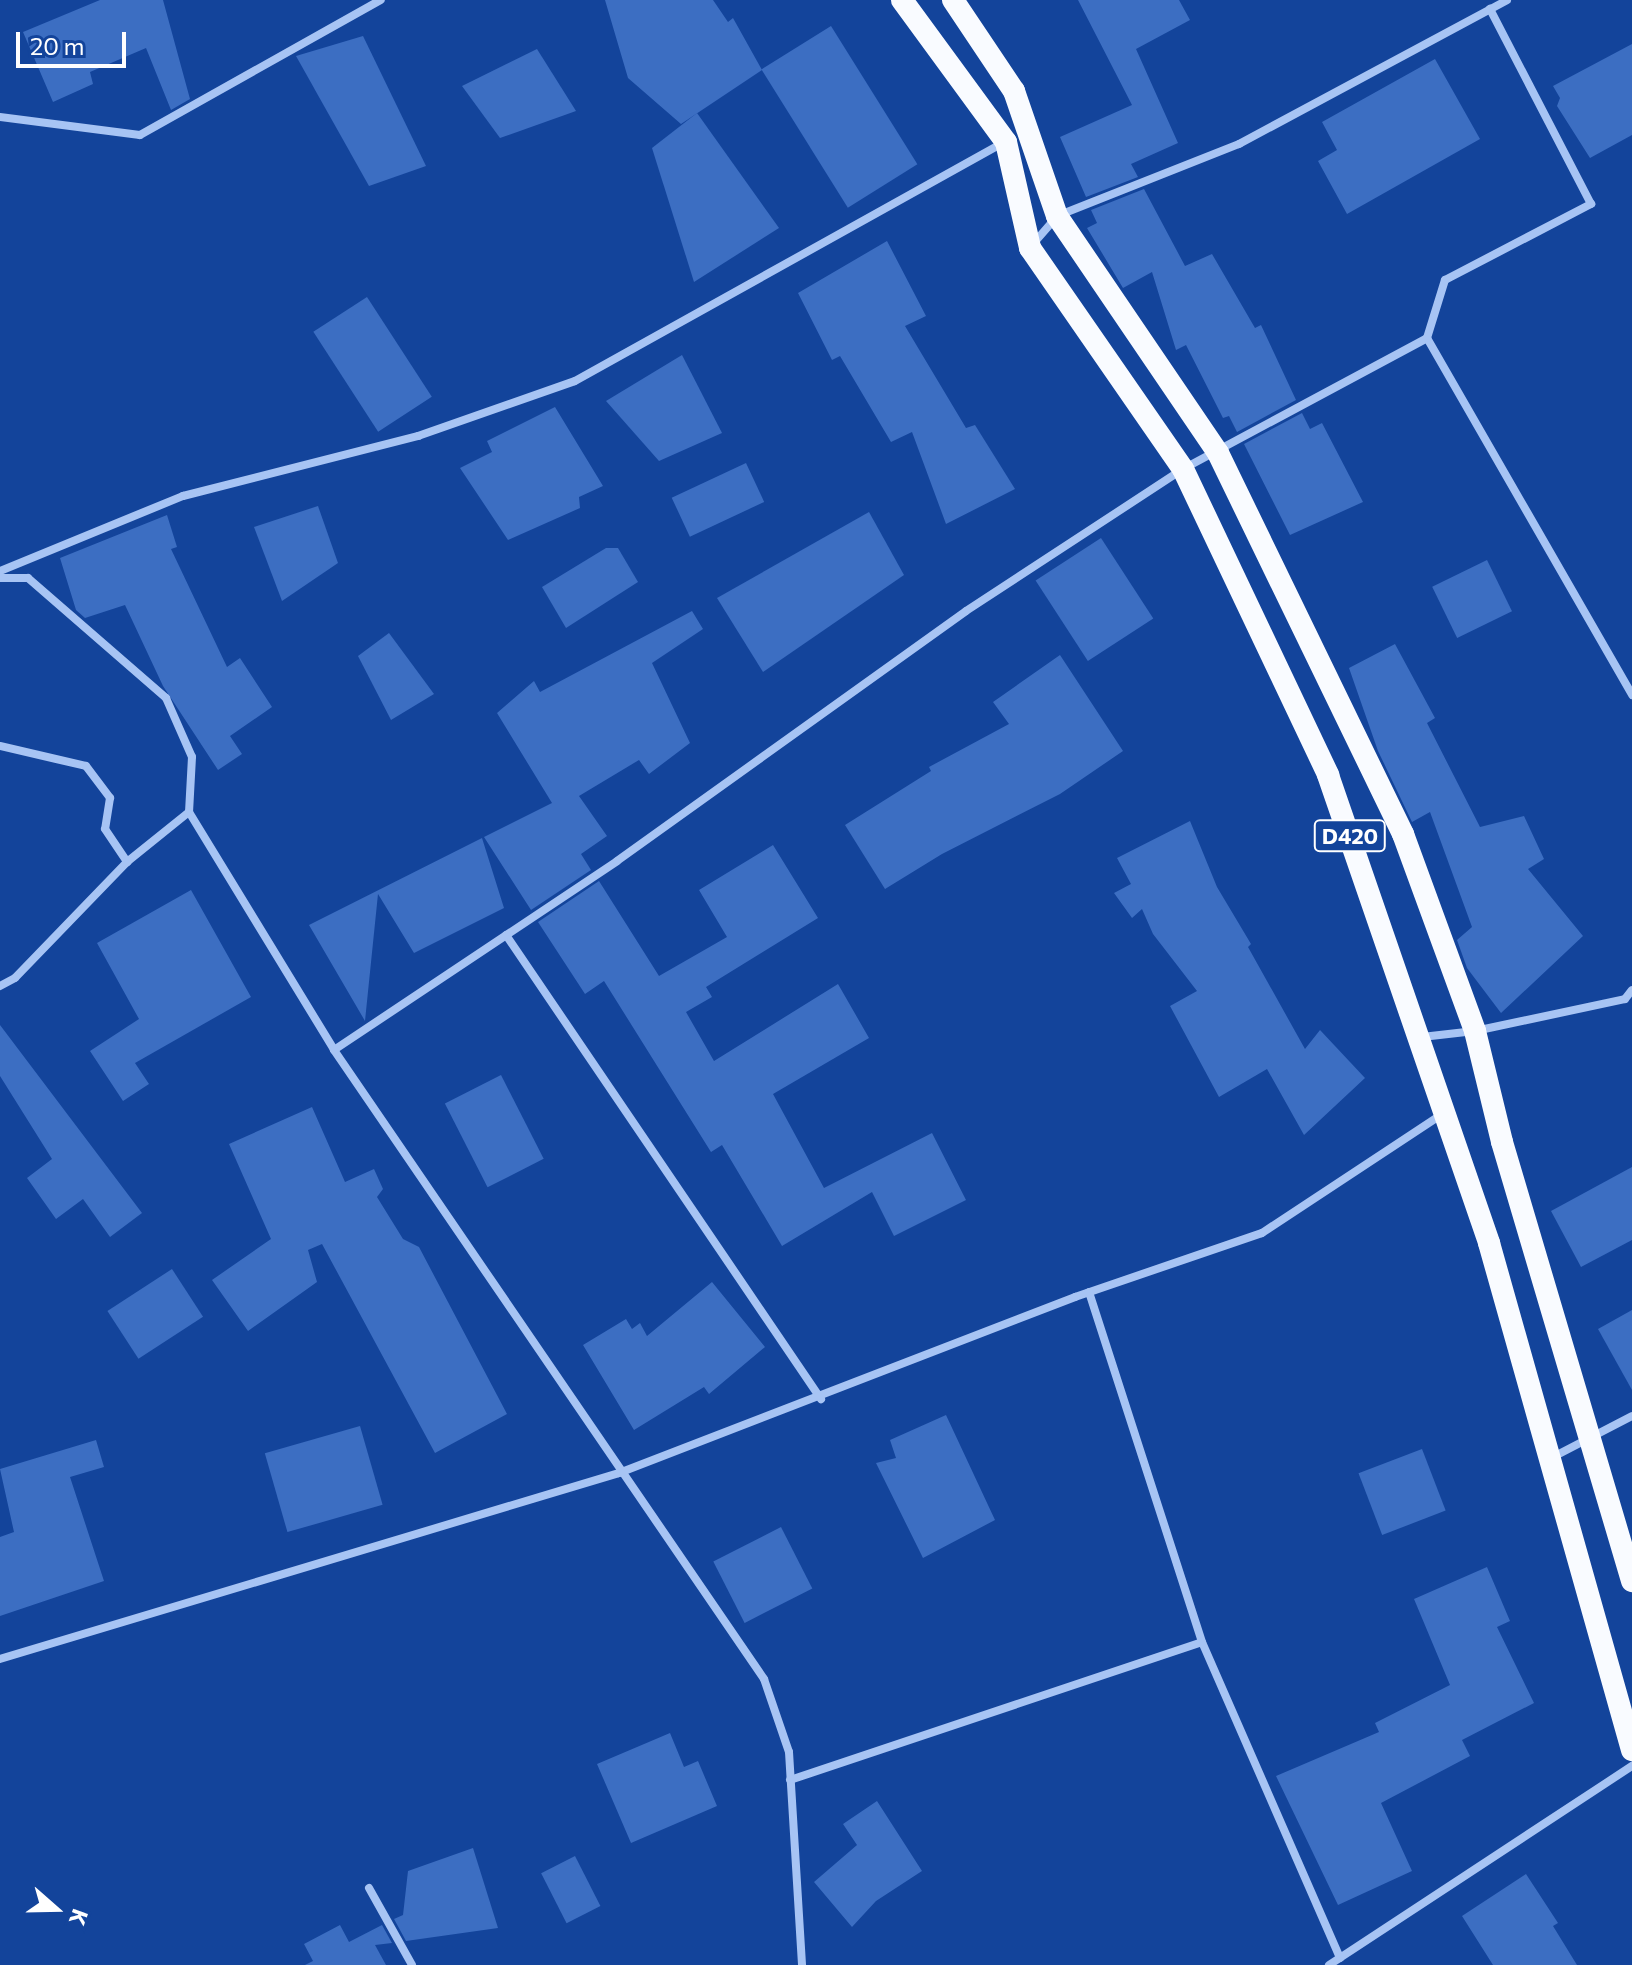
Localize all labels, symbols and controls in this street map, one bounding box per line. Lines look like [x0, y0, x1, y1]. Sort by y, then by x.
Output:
scale bar [20, 16, 130, 66]
text: 20 m [30, 31, 84, 60]
road number: D420 [1312, 818, 1388, 854]
north arrow [16, 1869, 96, 1949]
text: K [64, 1906, 94, 1929]

